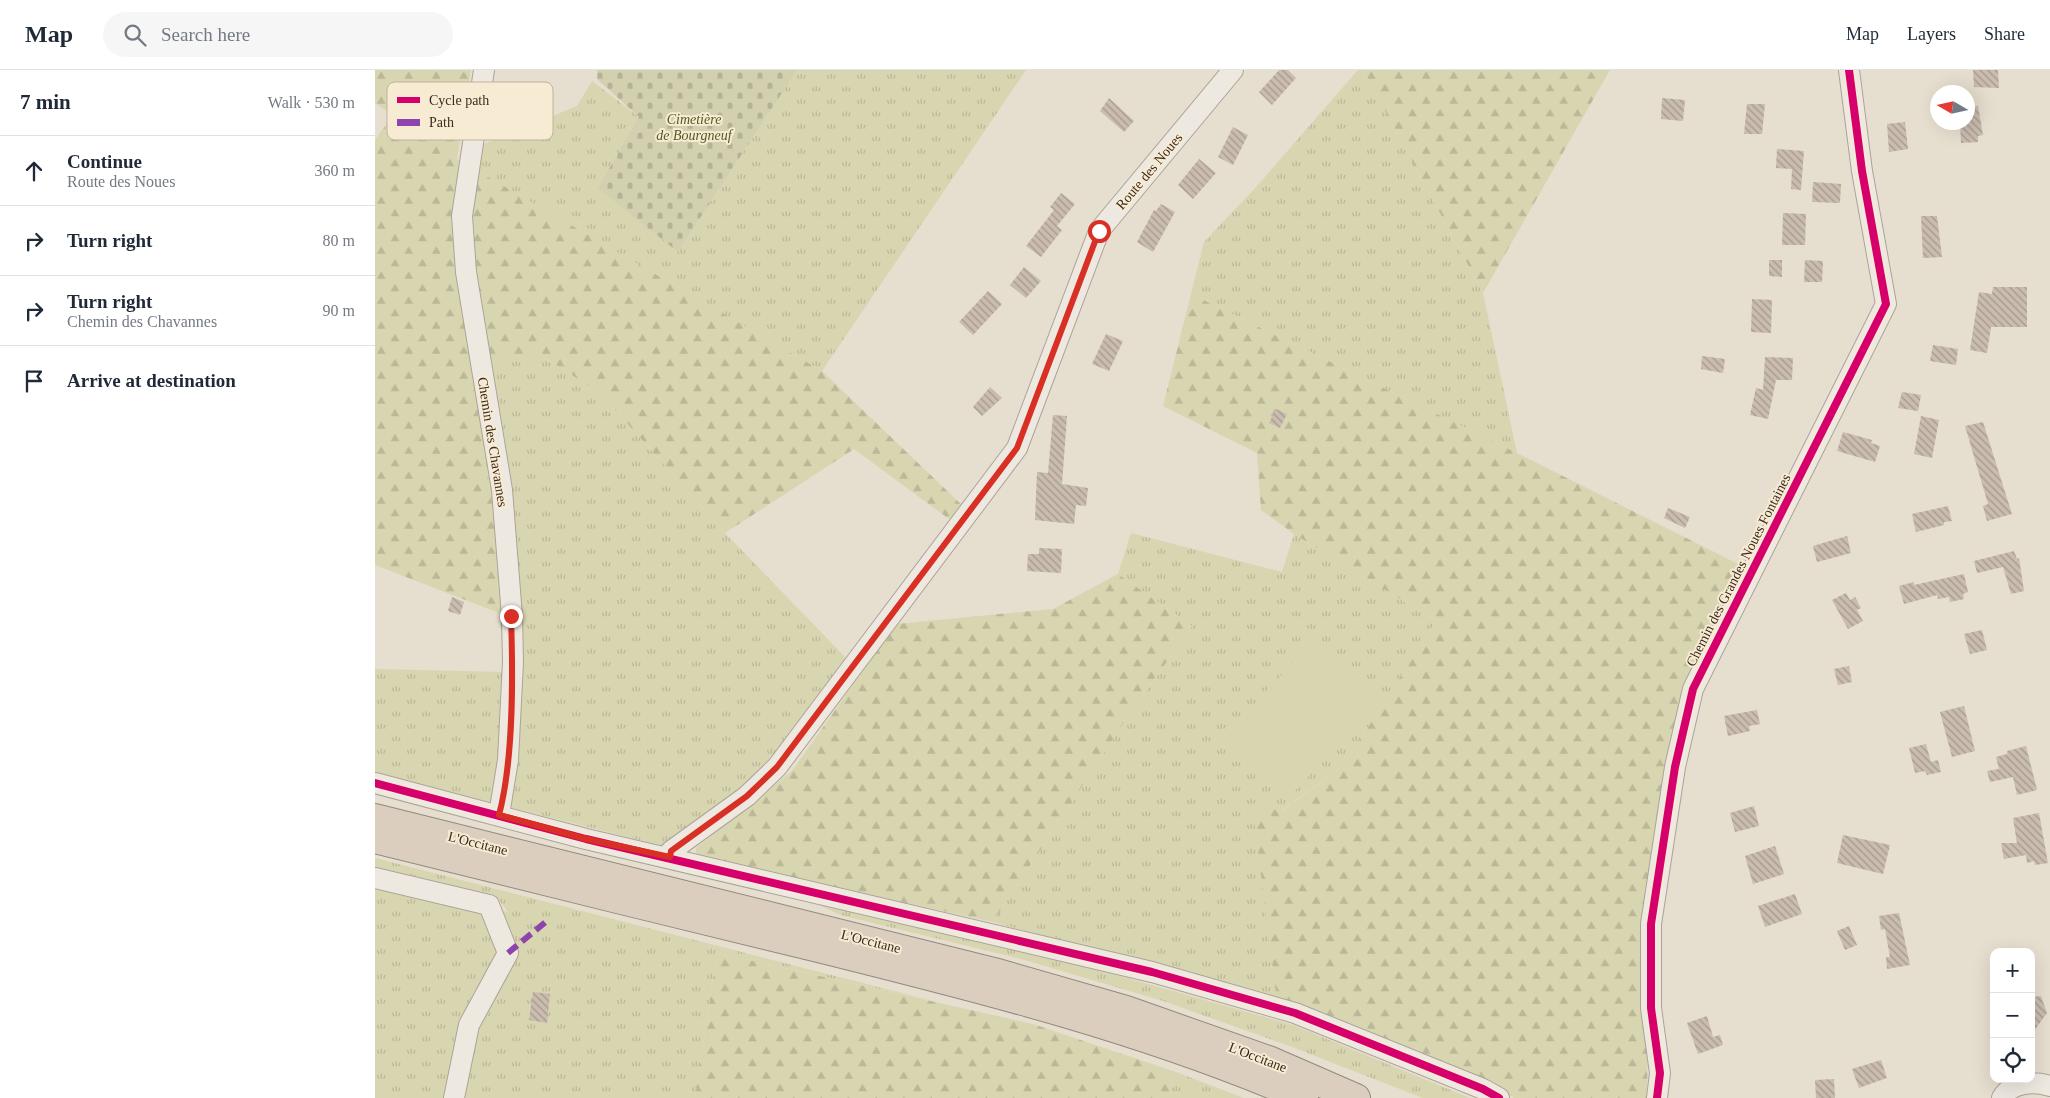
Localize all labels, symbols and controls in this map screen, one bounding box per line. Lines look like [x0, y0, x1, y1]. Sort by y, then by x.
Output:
search box [103, 12, 453, 57]
text: Map [25, 21, 73, 47]
icon: search [121, 21, 149, 49]
text: Search here [161, 24, 250, 45]
text: Map [1846, 24, 1879, 44]
text: Layers [1907, 24, 1956, 44]
text: Share [1984, 24, 2025, 44]
legend [387, 82, 553, 140]
north arrow [1930, 85, 1975, 130]
text: 7 min [20, 90, 71, 114]
text: Cycle path [429, 93, 489, 108]
text: Walk · 530 m [268, 94, 355, 111]
park label: Cimetière de Bourgneuf [656, 112, 734, 143]
text: Path [429, 115, 454, 130]
street label: Route des Noues [1113, 130, 1186, 212]
text: Continue [67, 151, 142, 172]
icon: ahead [20, 157, 48, 185]
text: 360 m [315, 162, 355, 179]
text: Route des Noues [67, 173, 175, 190]
route start [1088, 220, 1111, 243]
icon: right [20, 227, 48, 255]
text: Turn right [67, 230, 152, 251]
text: 80 m [323, 232, 355, 249]
text: Turn right [67, 291, 152, 312]
icon: right [20, 297, 48, 325]
text: 90 m [323, 302, 355, 319]
text: Chemin des Chavannes [67, 313, 217, 330]
icon: arrive [20, 367, 48, 395]
text: Arrive at destination [67, 370, 236, 391]
street label: Chemin des Chavannes [475, 376, 510, 508]
street label: Chemin des Grandes Noues Fontaines [1683, 472, 1794, 669]
route end [500, 605, 523, 628]
street label: L'Occitane [447, 829, 509, 858]
street label: L'Occitane [840, 927, 902, 956]
map controls [1990, 948, 2035, 1083]
button: + [1990, 948, 2035, 993]
button: − [1990, 993, 2035, 1038]
button: locate [1990, 1038, 2035, 1083]
street label: L'Occitane [1227, 1040, 1289, 1075]

